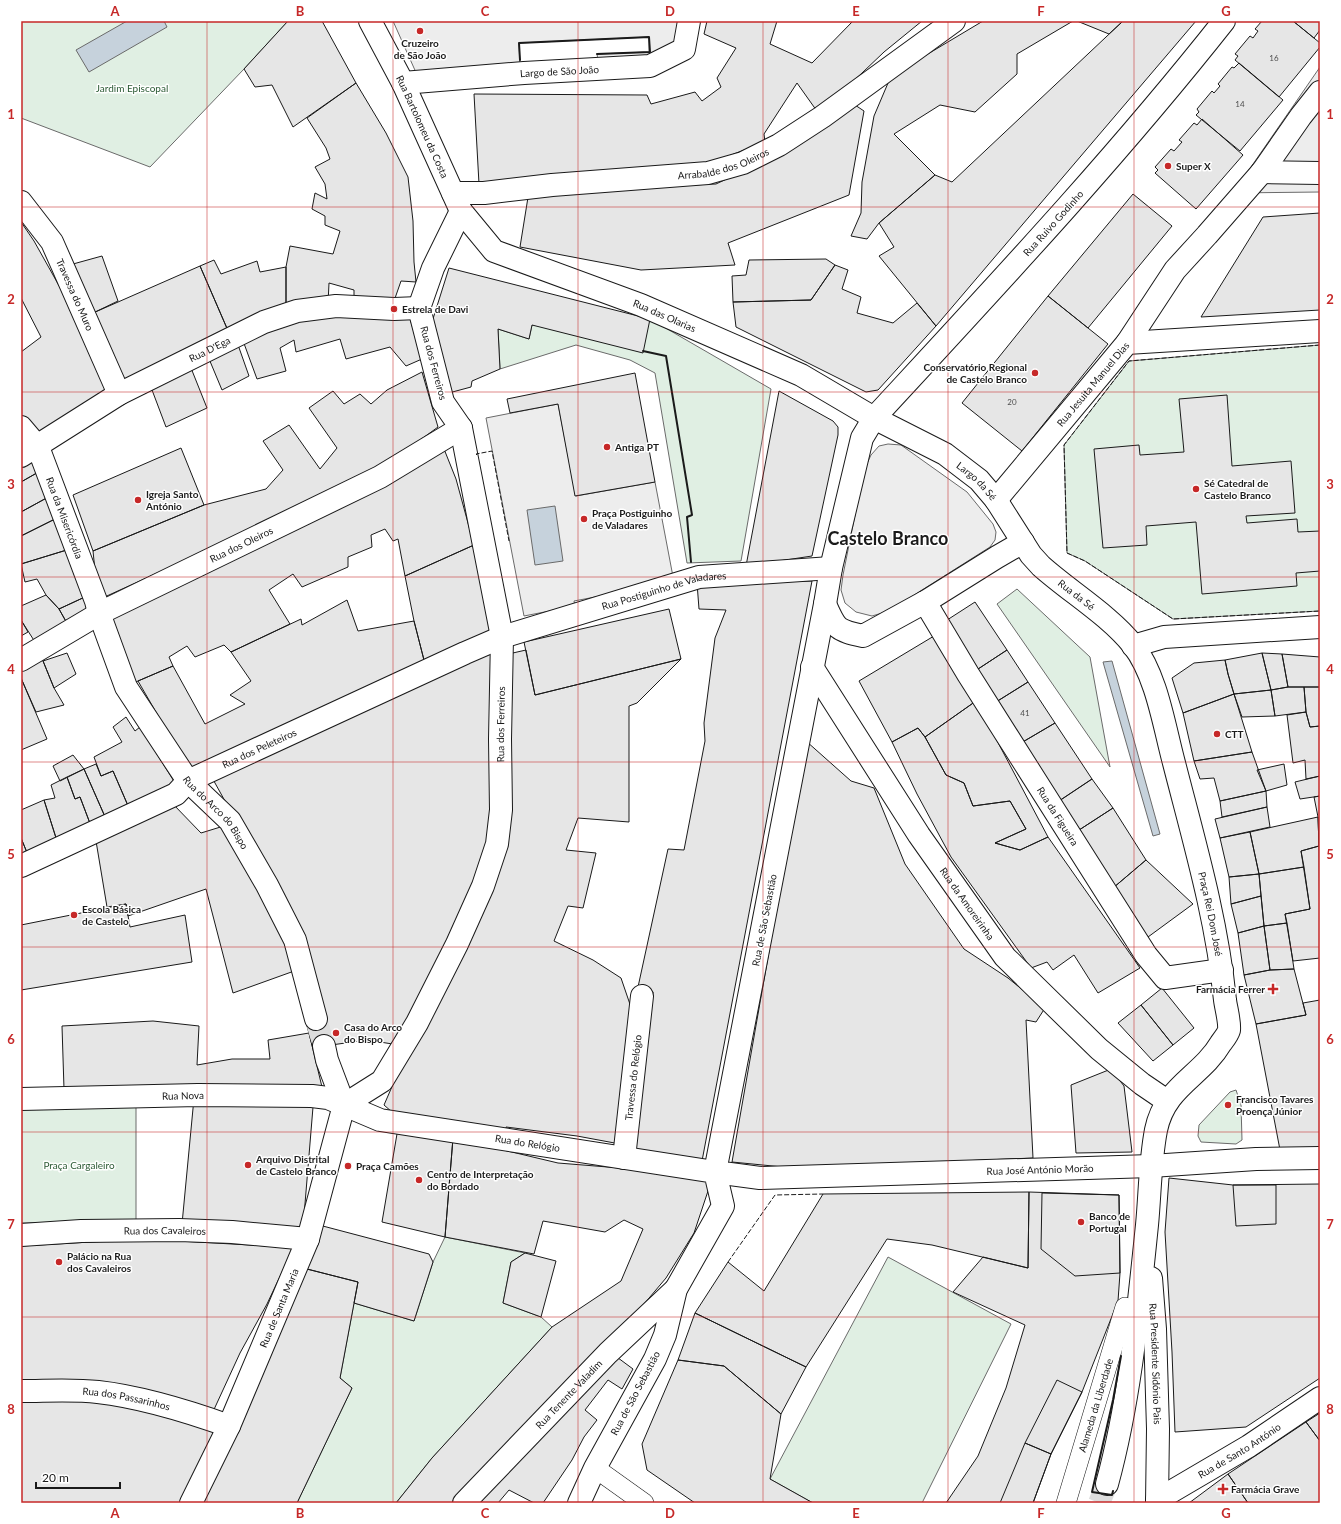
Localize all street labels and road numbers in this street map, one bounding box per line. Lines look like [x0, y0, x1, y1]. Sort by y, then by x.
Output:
street label: Largo de São João [520, 63, 600, 79]
street label: Rua Bartolomeu da Costa [394, 73, 451, 180]
street label: Arrabalde dos Oleiros [677, 145, 771, 181]
street label: Rua Ruivo Godinho [1020, 187, 1086, 258]
street label: Travessa do Muro [54, 257, 96, 333]
street label: Rua das Olarias [632, 297, 698, 334]
street label: Rua dos Ferreiros [418, 325, 450, 401]
street label: Rua D'Ega [187, 334, 232, 364]
street label: Rua Jesuita Manuel Dias [1054, 339, 1131, 429]
street label: Largo da Sé [954, 459, 999, 503]
street label: Rua da Misericórdia [44, 475, 86, 560]
street label: Rua dos Oleiros [208, 524, 275, 565]
street label: Rua Postiguinho de Valadares [600, 569, 727, 612]
street label: Rua da Sé [1056, 577, 1097, 612]
street label: Rua dos Ferreiros [494, 686, 507, 762]
street label: Rua dos Peleteiros [220, 726, 298, 770]
street label: Rua do Arco do Bispo [180, 774, 251, 852]
street label: Rua da Figueira [1035, 784, 1081, 848]
street label: Rua da Amoreirinha [938, 865, 997, 942]
street label: Praça Rei Dom José [1196, 870, 1225, 957]
street label: Rua de São Sebastião [749, 873, 779, 967]
street label: Travessa do Relógio [622, 1034, 644, 1121]
street label: Rua Nova [162, 1089, 204, 1102]
street label: Rua do Relógio [494, 1132, 561, 1154]
street label: Rua José António Morão [986, 1162, 1094, 1177]
street label: Rua dos Cavaleiros [124, 1224, 206, 1237]
street label: Rua de Santa Maria [257, 1267, 301, 1349]
street label: Rua Presidente Sidónio Pais [1147, 1303, 1164, 1425]
street label: Rua de São Sebastião [608, 1349, 662, 1437]
street label: Rua Tenente Valadim [533, 1357, 604, 1431]
street label: Alameda da Liberdade [1076, 1357, 1115, 1454]
street label: Rua dos Passarinhos [82, 1385, 172, 1413]
street label: Rua de Santo António [1196, 1420, 1283, 1481]

